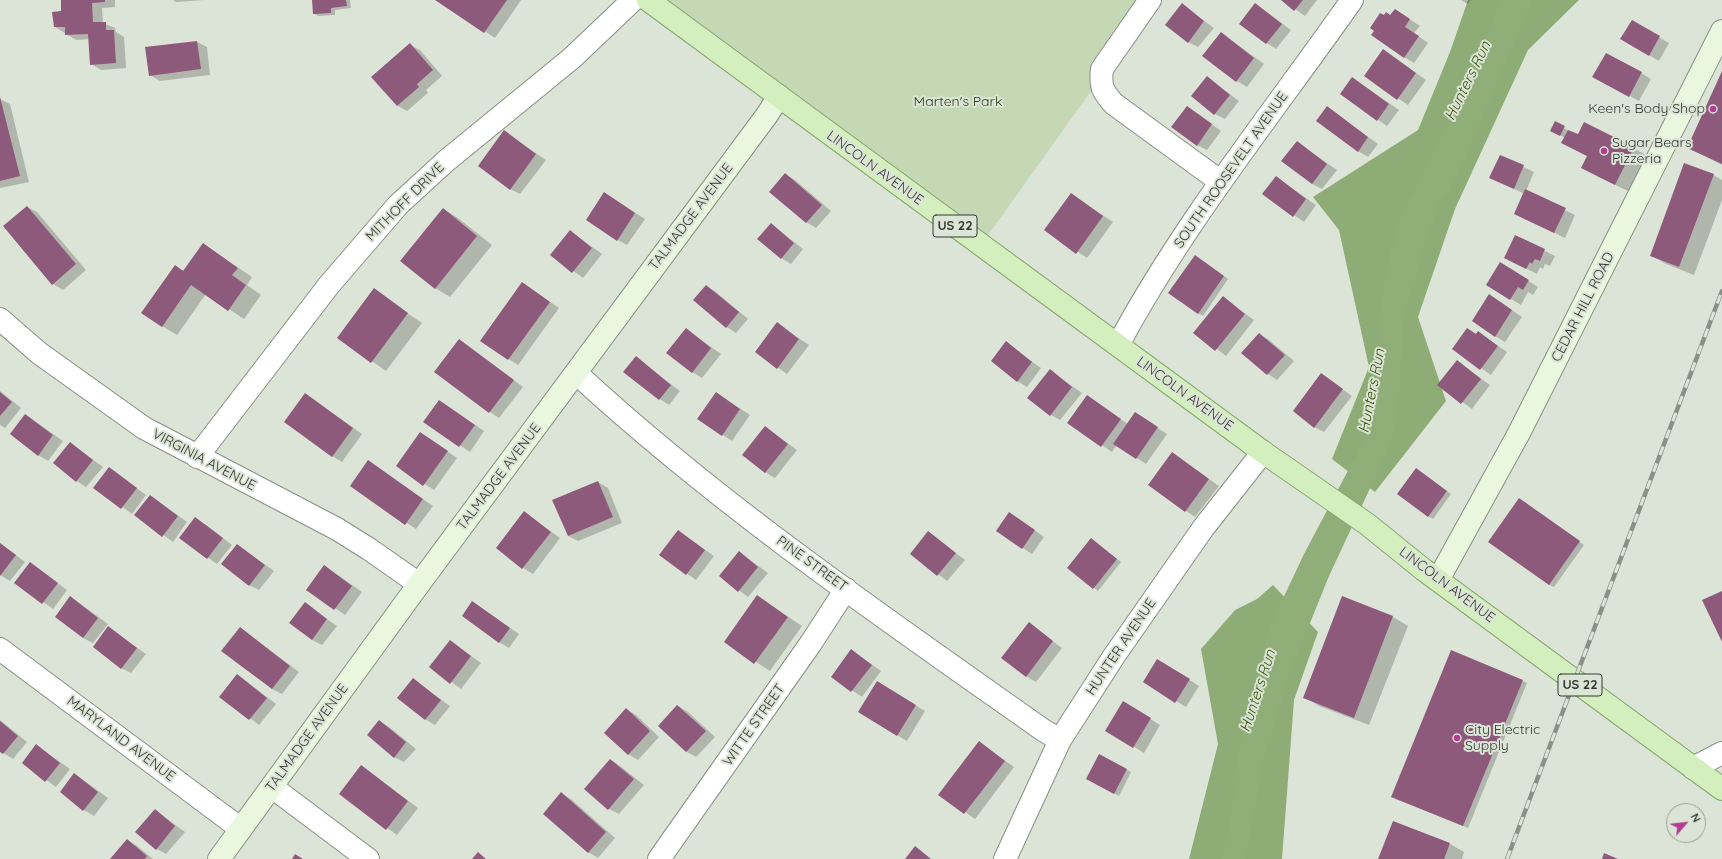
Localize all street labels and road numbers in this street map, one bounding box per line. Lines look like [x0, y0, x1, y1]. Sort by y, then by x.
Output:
street label: SOUTH ROOSEVELT AVENUE [1171, 89, 1291, 251]
street label: LINCOLN AVENUE [823, 127, 927, 209]
street label: MITHOFF DRIVE [362, 159, 448, 245]
street label: TALMADGE AVENUE [645, 160, 737, 274]
road number: US 22 [933, 215, 977, 237]
street label: CEDAR HILL ROAD [1548, 249, 1618, 365]
street label: LINCOLN AVENUE [1133, 353, 1237, 435]
street label: TALMADGE AVENUE [453, 420, 545, 534]
street label: VIRGINIA AVENUE [149, 426, 259, 494]
street label: PINE STREET [773, 533, 851, 595]
street label: LINCOLN AVENUE [1396, 543, 1498, 627]
street label: HUNTER AVENUE [1082, 595, 1160, 699]
road number: US 22 [1558, 674, 1602, 696]
street label: TALMADGE AVENUE [262, 681, 352, 795]
street label: WITTE STREET [720, 681, 788, 769]
street label: MARYLAND AVENUE [64, 693, 178, 785]

